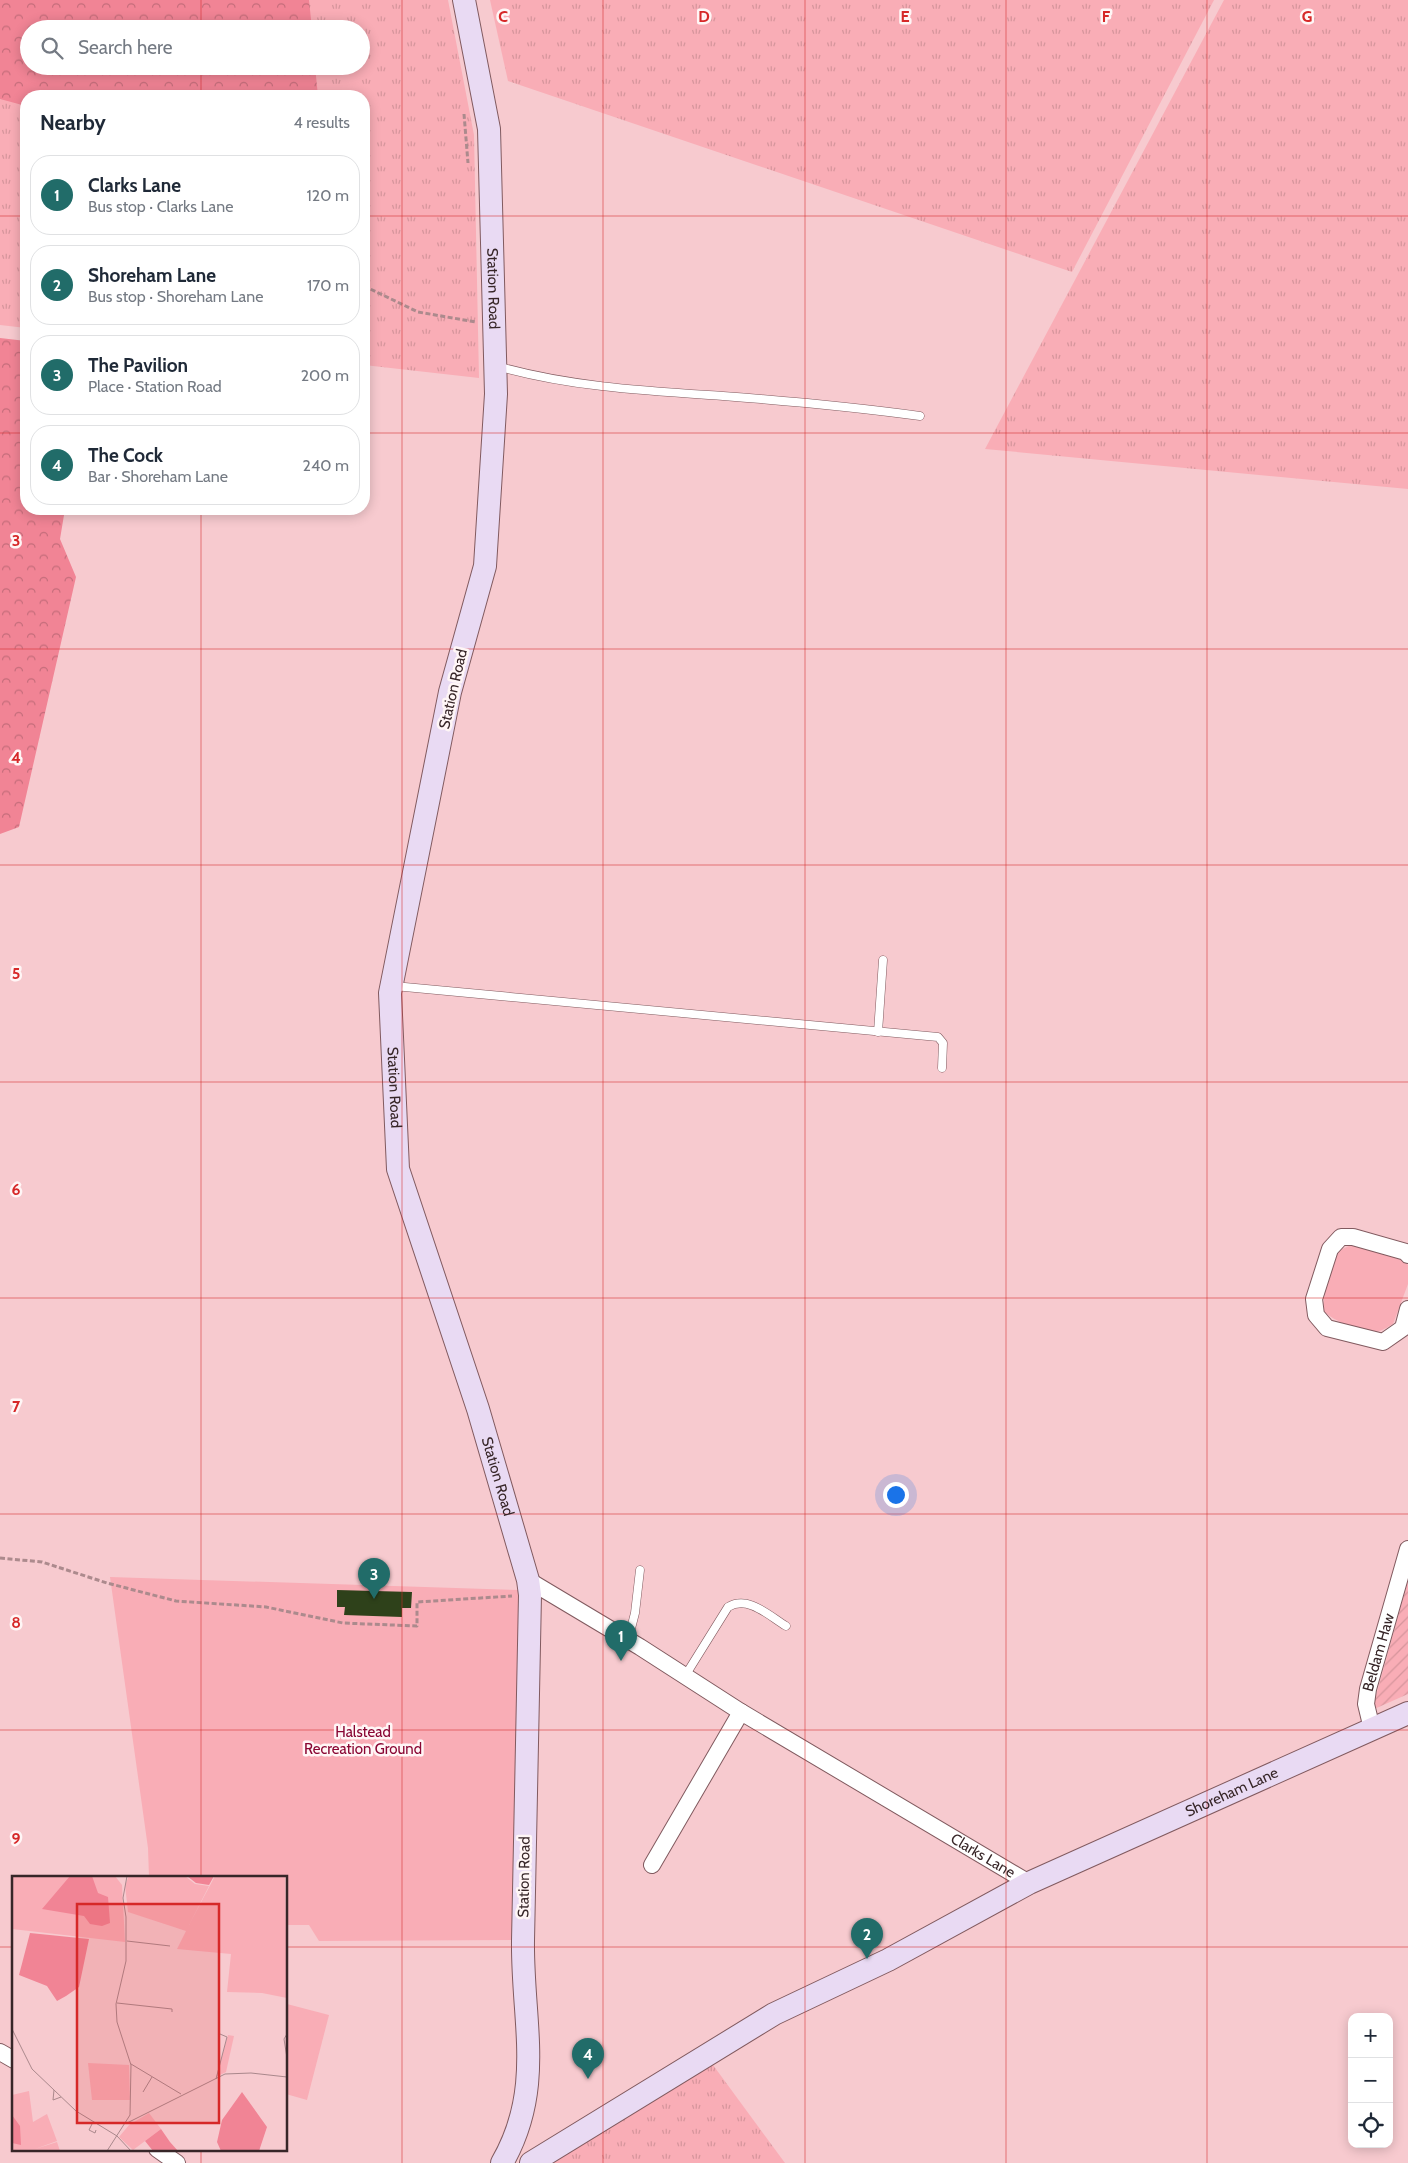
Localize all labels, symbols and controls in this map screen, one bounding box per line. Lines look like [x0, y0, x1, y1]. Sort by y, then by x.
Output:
text: C [498, 7, 508, 26]
text: D [698, 7, 710, 26]
text: E [900, 7, 910, 26]
text: F [1102, 7, 1111, 26]
text: G [1302, 7, 1312, 26]
search box [20, 20, 370, 75]
icon: search [38, 34, 66, 62]
text: Search here [78, 36, 172, 59]
text: Nearby [40, 110, 106, 135]
text: 4 results [293, 113, 350, 132]
text: Clarks Lane [88, 174, 181, 197]
text: 1 [54, 186, 60, 205]
text: 120 m [307, 186, 349, 205]
text: Bus stop · Clarks Lane [88, 197, 233, 216]
street label: Station Road [483, 248, 503, 330]
text: Shoreham Lane [88, 264, 216, 287]
text: 2 [53, 276, 61, 295]
text: 170 m [307, 276, 349, 295]
text: Bus stop · Shoreham Lane [88, 287, 263, 306]
text: The Pavilion [88, 354, 188, 377]
text: 3 [53, 366, 61, 385]
text: 200 m [301, 366, 349, 385]
text: Place · Station Road [88, 377, 222, 396]
text: The Cock [88, 444, 163, 467]
text: 4 [52, 456, 62, 475]
text: 240 m [303, 456, 349, 475]
text: Bar · Shoreham Lane [88, 467, 228, 486]
text: 3 [12, 531, 20, 550]
street label: Station Road [435, 647, 471, 731]
text: 4 [11, 748, 21, 767]
text: 5 [12, 964, 20, 983]
street label: Station Road [383, 1046, 405, 1128]
text: 6 [12, 1180, 21, 1199]
text: 7 [12, 1397, 21, 1416]
street label: Station Road [478, 1435, 518, 1518]
your location [883, 1482, 909, 1508]
pin: 3 [358, 1558, 390, 1599]
street label: Beldam Haw [1359, 1611, 1398, 1693]
text: 8 [11, 1613, 21, 1632]
pin: 1 [605, 1620, 637, 1661]
park label: Halstead Recreation Ground [304, 1723, 422, 1758]
street label: Shoreham Lane [1182, 1763, 1281, 1821]
text: 9 [12, 1829, 21, 1848]
street label: Clarks Lane [947, 1830, 1019, 1882]
street label: Station Road [514, 1836, 534, 1918]
inset map [12, 1876, 288, 2150]
pin: 2 [851, 1918, 883, 1959]
map controls [1348, 2013, 1393, 2148]
button: + [1348, 2013, 1393, 2058]
pin: 4 [572, 2038, 604, 2079]
button: − [1348, 2058, 1393, 2103]
button: locate [1348, 2103, 1393, 2148]

